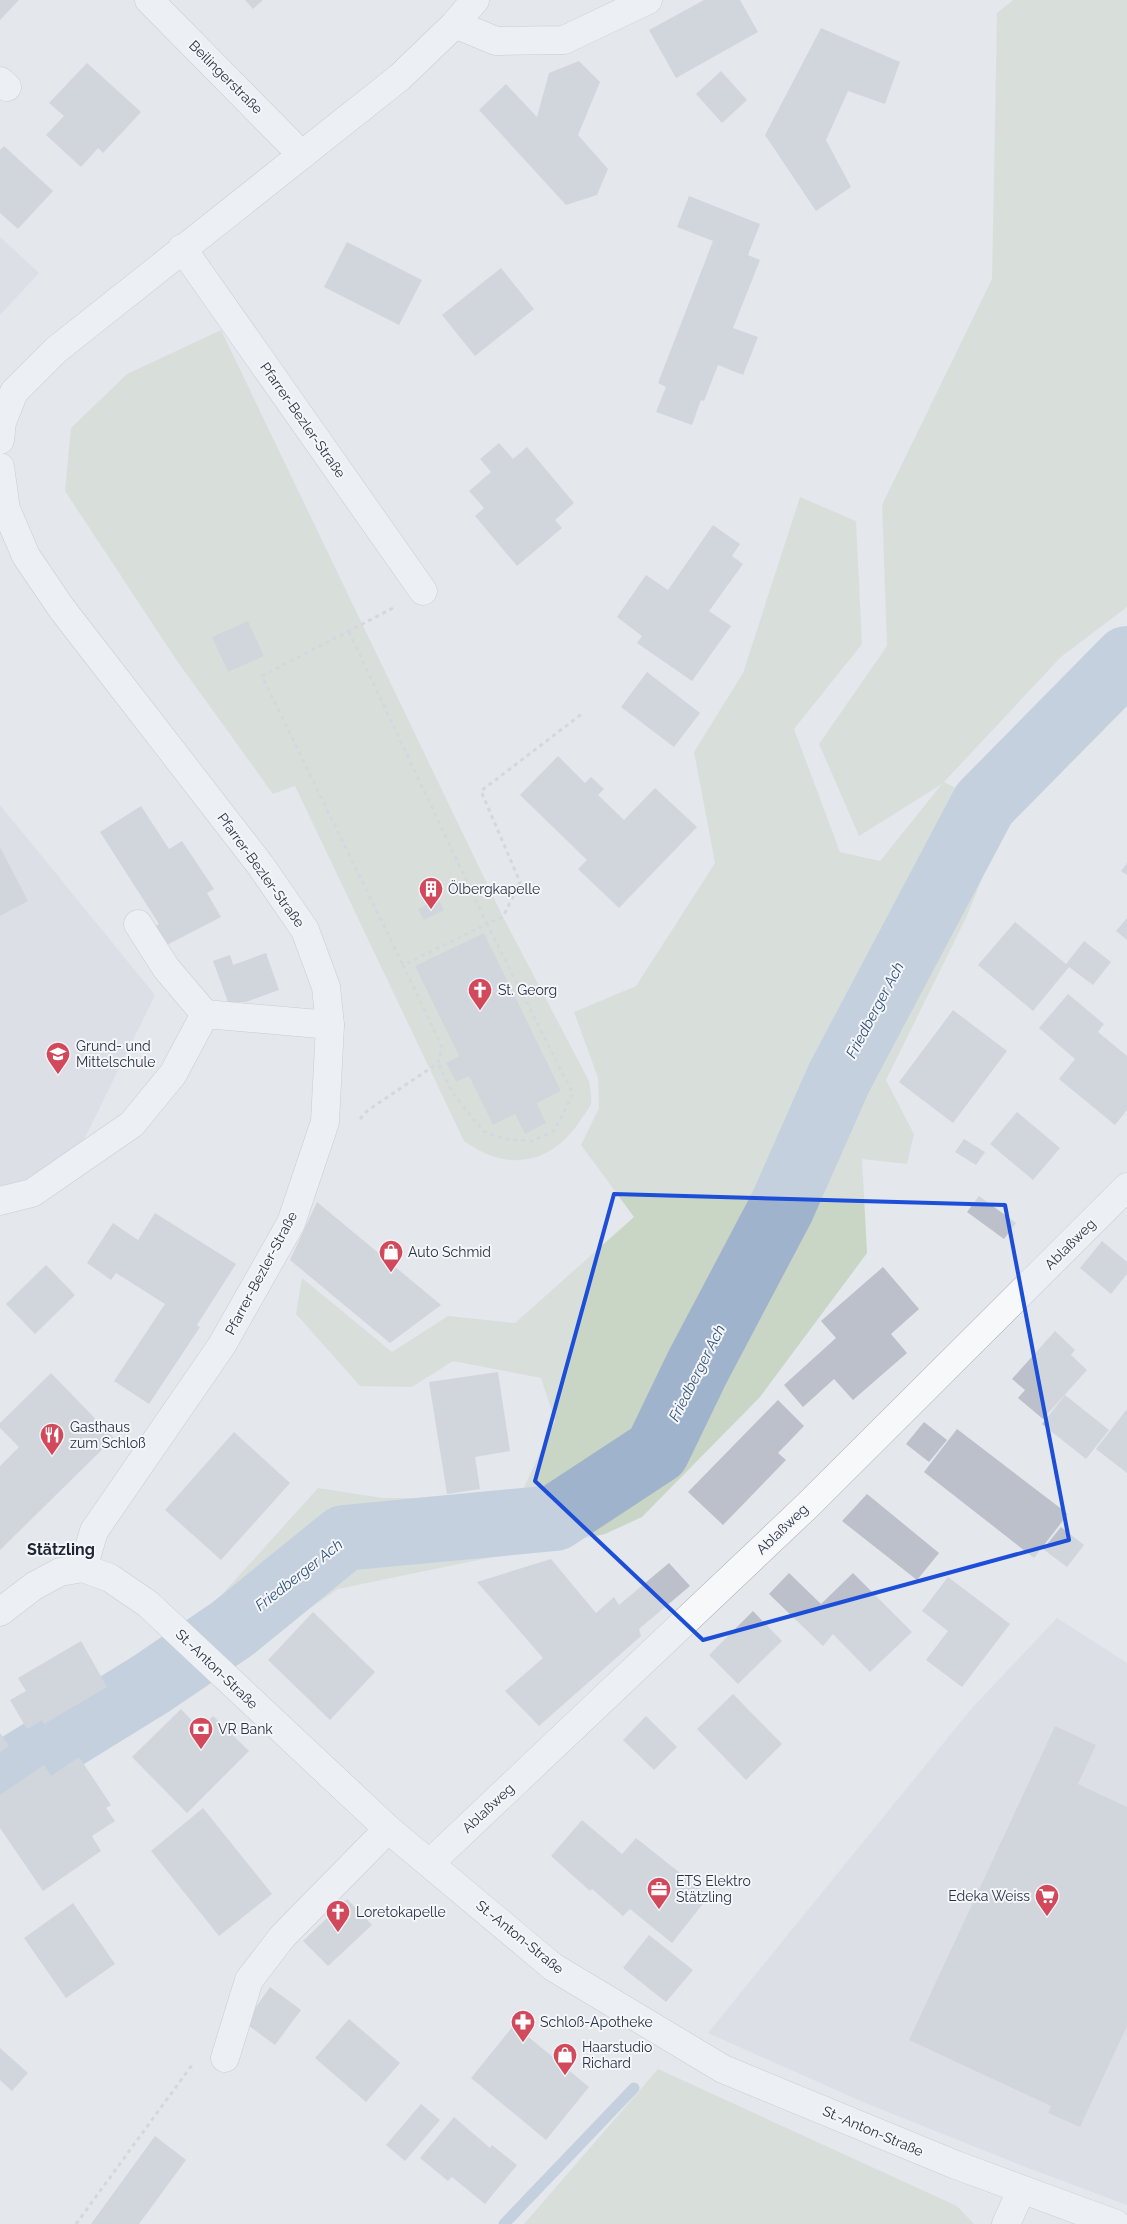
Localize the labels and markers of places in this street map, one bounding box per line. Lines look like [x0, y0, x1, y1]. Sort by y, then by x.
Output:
building icon: Ölbergkapelle [418, 876, 444, 910]
place label: Ölbergkapelle [448, 879, 540, 897]
church icon: St. Georg [467, 977, 493, 1011]
place label: St. Georg [498, 982, 557, 998]
place label: Grund- und Mittelschule [76, 1038, 156, 1070]
school or university icon: Grund- und Mittelschule [45, 1041, 71, 1075]
shop icon: Auto Schmid [378, 1239, 404, 1273]
place label: Auto Schmid [408, 1244, 491, 1260]
place label: Gasthaus zum Schloß [70, 1419, 146, 1451]
restaurant icon: Gasthaus zum Schloß [39, 1422, 65, 1456]
bank icon: VR Bank [188, 1716, 214, 1750]
place label: VR Bank [218, 1721, 273, 1737]
place label: ETS Elektro Stätzling [676, 1873, 751, 1905]
office icon: ETS Elektro Stätzling [646, 1876, 672, 1910]
supermarket icon: Edeka Weiss [1034, 1883, 1060, 1917]
place label: Edeka Weiss [948, 1888, 1030, 1904]
church icon: Loretokapelle [325, 1899, 351, 1933]
place label: Loretokapelle [356, 1904, 446, 1920]
pharmacy icon: Schloß-Apotheke [510, 2009, 536, 2043]
place label: Schloß-Apotheke [540, 2014, 653, 2030]
place label: Haarstudio Richard [582, 2039, 652, 2071]
shop icon: Haarstudio Richard [552, 2042, 578, 2076]

